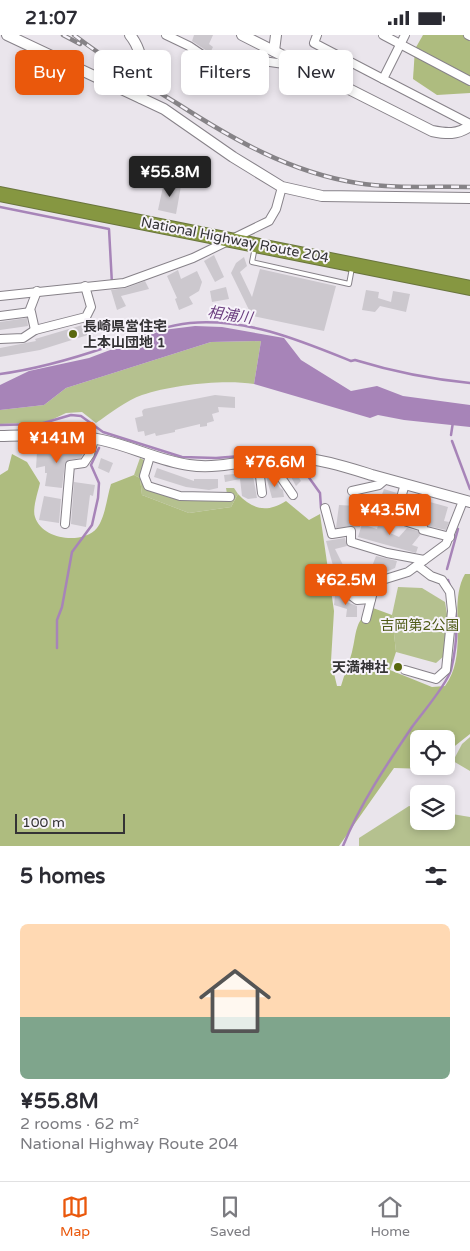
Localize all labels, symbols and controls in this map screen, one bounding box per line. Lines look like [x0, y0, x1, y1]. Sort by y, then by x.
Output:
text: 21:07 [25, 7, 78, 29]
chip: Buy [15, 50, 84, 95]
chip: Rent [94, 50, 171, 95]
chip: Filters [181, 50, 269, 95]
chip: New [279, 50, 353, 95]
pin: ¥55.8M [129, 155, 211, 198]
text: ¥55.8M [140, 162, 200, 182]
street label: National Highway Route 204 [140, 213, 331, 267]
water label: 相浦川 [206, 303, 256, 327]
place label: 長崎県営住宅 上本山団地 1 [83, 318, 167, 351]
marker: 長崎県営住宅 上本山団地 1 [67, 328, 79, 340]
pin: ¥141M [22, 421, 92, 464]
text: ¥141M [29, 428, 85, 448]
pin: ¥76.6M [234, 445, 316, 488]
text: ¥76.6M [245, 452, 305, 472]
pin: ¥43.5M [349, 493, 431, 536]
text: ¥43.5M [360, 500, 420, 520]
pin: ¥62.5M [305, 563, 387, 606]
text: ¥62.5M [316, 570, 376, 590]
park label: 吉岡第2公園 [381, 617, 459, 634]
place label: 天満神社 [332, 659, 388, 676]
marker: 天満神社 [392, 661, 404, 673]
map controls [410, 730, 455, 830]
button: locate [410, 730, 455, 775]
button: layers [410, 785, 455, 830]
scale bar [15, 811, 125, 834]
text: 100 m [22, 814, 65, 831]
icon: filters [422, 862, 450, 890]
text: 5 homes [20, 864, 105, 889]
icon: home [190, 956, 280, 1046]
text: ¥55.8M [20, 1089, 99, 1114]
text: 2 rooms · 62 m² [20, 1114, 139, 1134]
text: National Highway Route 204 [20, 1134, 238, 1154]
tab: Map [60, 1193, 90, 1240]
tab: Saved [210, 1193, 251, 1240]
tab: Home [370, 1193, 410, 1240]

